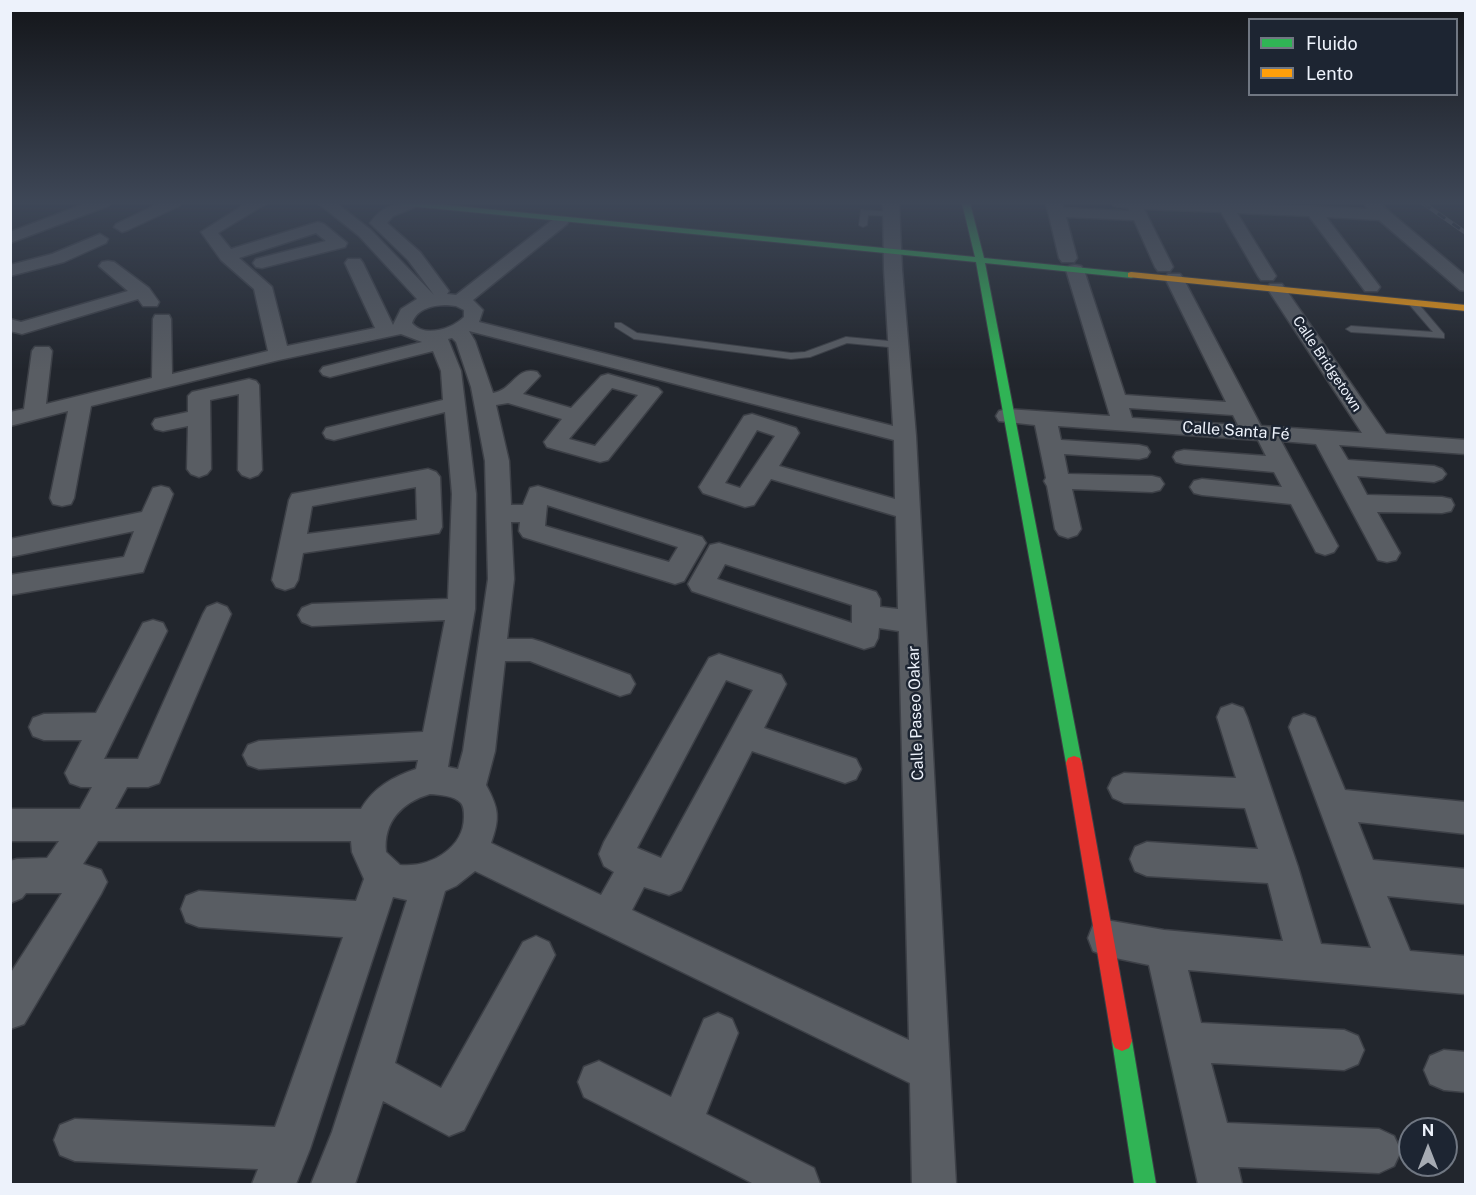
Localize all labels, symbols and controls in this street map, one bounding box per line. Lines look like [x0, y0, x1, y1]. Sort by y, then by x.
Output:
legend [1248, 18, 1458, 96]
text: Fluido [1306, 33, 1358, 54]
text: Lento [1306, 63, 1353, 84]
street label: Calle Bridgetown [1289, 313, 1365, 415]
street label: Calle Santa Fé [1182, 418, 1290, 444]
street label: Calle Paseo Oakar [904, 645, 928, 781]
north arrow [1398, 1117, 1458, 1177]
text: N [1422, 1121, 1434, 1140]

